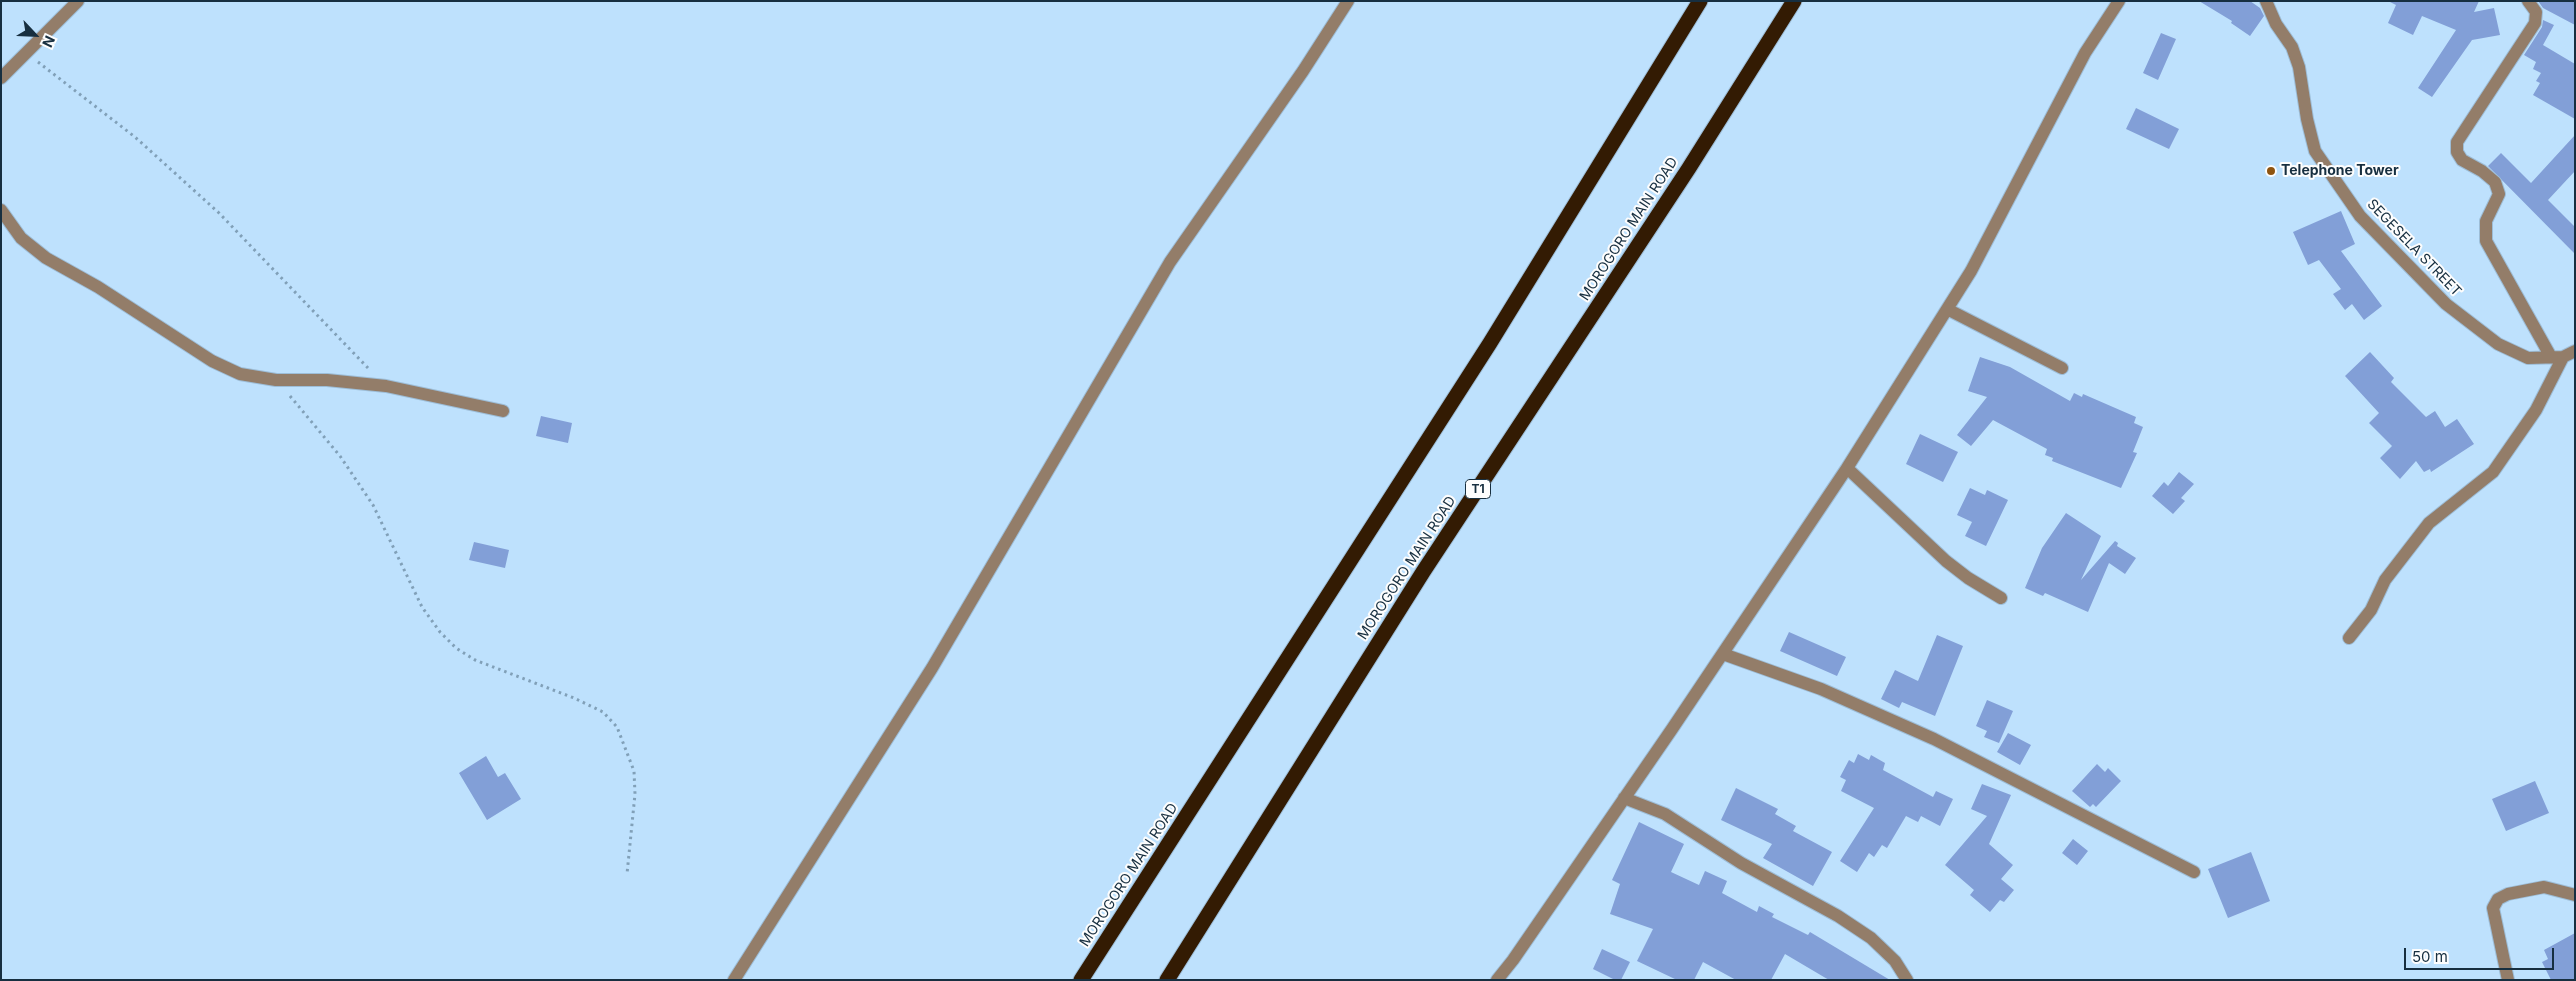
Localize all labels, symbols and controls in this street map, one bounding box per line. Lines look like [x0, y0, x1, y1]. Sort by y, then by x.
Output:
north arrow [10, 10, 60, 60]
text: N [39, 33, 59, 50]
street label: MOROGORO MAIN ROAD [1576, 154, 1682, 304]
place label: Telephone Tower [2281, 163, 2399, 179]
marker: Telephone Tower [2265, 165, 2277, 177]
street label: SEGESELA STREET [2363, 196, 2465, 300]
road number: T1 [1466, 479, 1490, 498]
street label: MOROGORO MAIN ROAD [1354, 493, 1460, 643]
street label: MOROGORO MAIN ROAD [1076, 800, 1182, 950]
scale bar [2406, 938, 2556, 970]
text: 50 m [2412, 947, 2448, 966]

